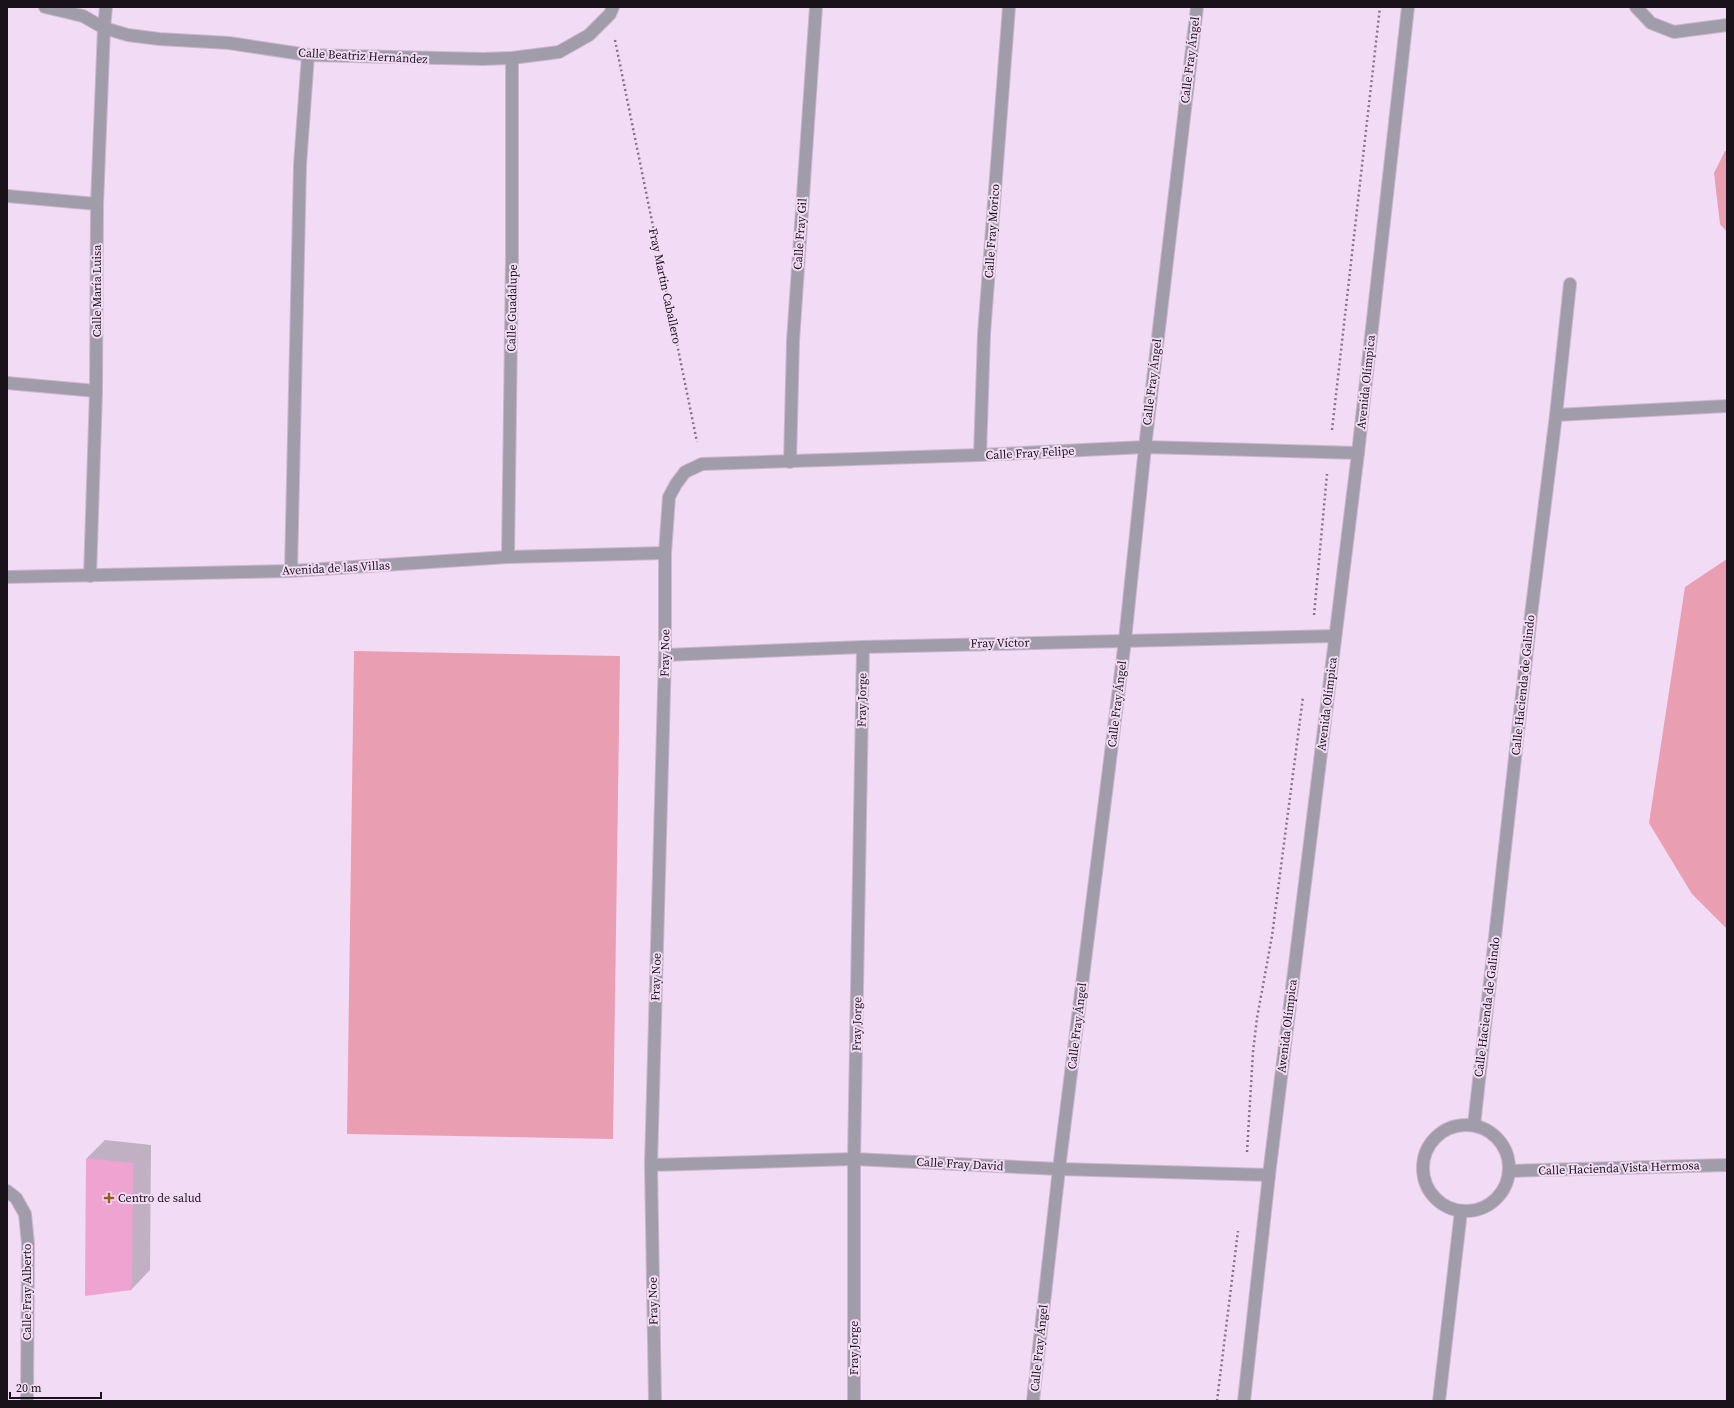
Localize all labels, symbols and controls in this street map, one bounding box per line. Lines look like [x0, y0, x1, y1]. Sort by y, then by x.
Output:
street label: Calle Fray Ángel [1177, 15, 1203, 104]
street label: Calle Beatriz Hernández [298, 45, 429, 67]
street label: Calle Fray Morico [981, 183, 1003, 279]
street label: Calle Fray Gil [790, 197, 811, 270]
street label: Fray Martin Caballero [645, 227, 685, 346]
street label: Calle María Luisa [89, 244, 105, 337]
street label: Calle Guadalupe [503, 264, 521, 352]
street label: Avenida Olímpica [1353, 333, 1379, 430]
street label: Calle Fray Ángel [1139, 337, 1165, 426]
street label: Calle Fray Felipe [985, 443, 1075, 463]
street label: Avenida de las Villas [282, 557, 390, 579]
street label: Calle Hacienda de Galindo [1508, 613, 1538, 756]
street label: Fray Noe [657, 629, 673, 677]
street label: Fray Víctor [970, 634, 1030, 652]
street label: Avenida Olímpica [1313, 655, 1341, 752]
street label: Calle Fray Ángel [1104, 659, 1130, 748]
street label: Fray Jorge [854, 673, 870, 727]
street label: Calle Hacienda de Galindo [1470, 935, 1504, 1078]
street label: Fray Noe [647, 953, 665, 1001]
street label: Avenida Olímpica [1273, 977, 1301, 1074]
street label: Calle Fray Ángel [1064, 981, 1090, 1070]
street label: Fray Jorge [849, 997, 865, 1051]
street label: Calle Fray David [916, 1154, 1004, 1174]
street label: Calle Hacienda Vista Hermosa [1538, 1157, 1701, 1179]
place label: Centro de salud [118, 1190, 202, 1206]
marker: Centro de salud [103, 1192, 115, 1204]
street label: Calle Fray Alberto [19, 1243, 35, 1340]
street label: Fray Noe [645, 1277, 661, 1325]
street label: Calle Fray Ángel [1026, 1303, 1052, 1392]
street label: Fray Jorge [846, 1321, 862, 1375]
scale bar [10, 1374, 101, 1400]
text: 20 m [16, 1380, 42, 1396]

